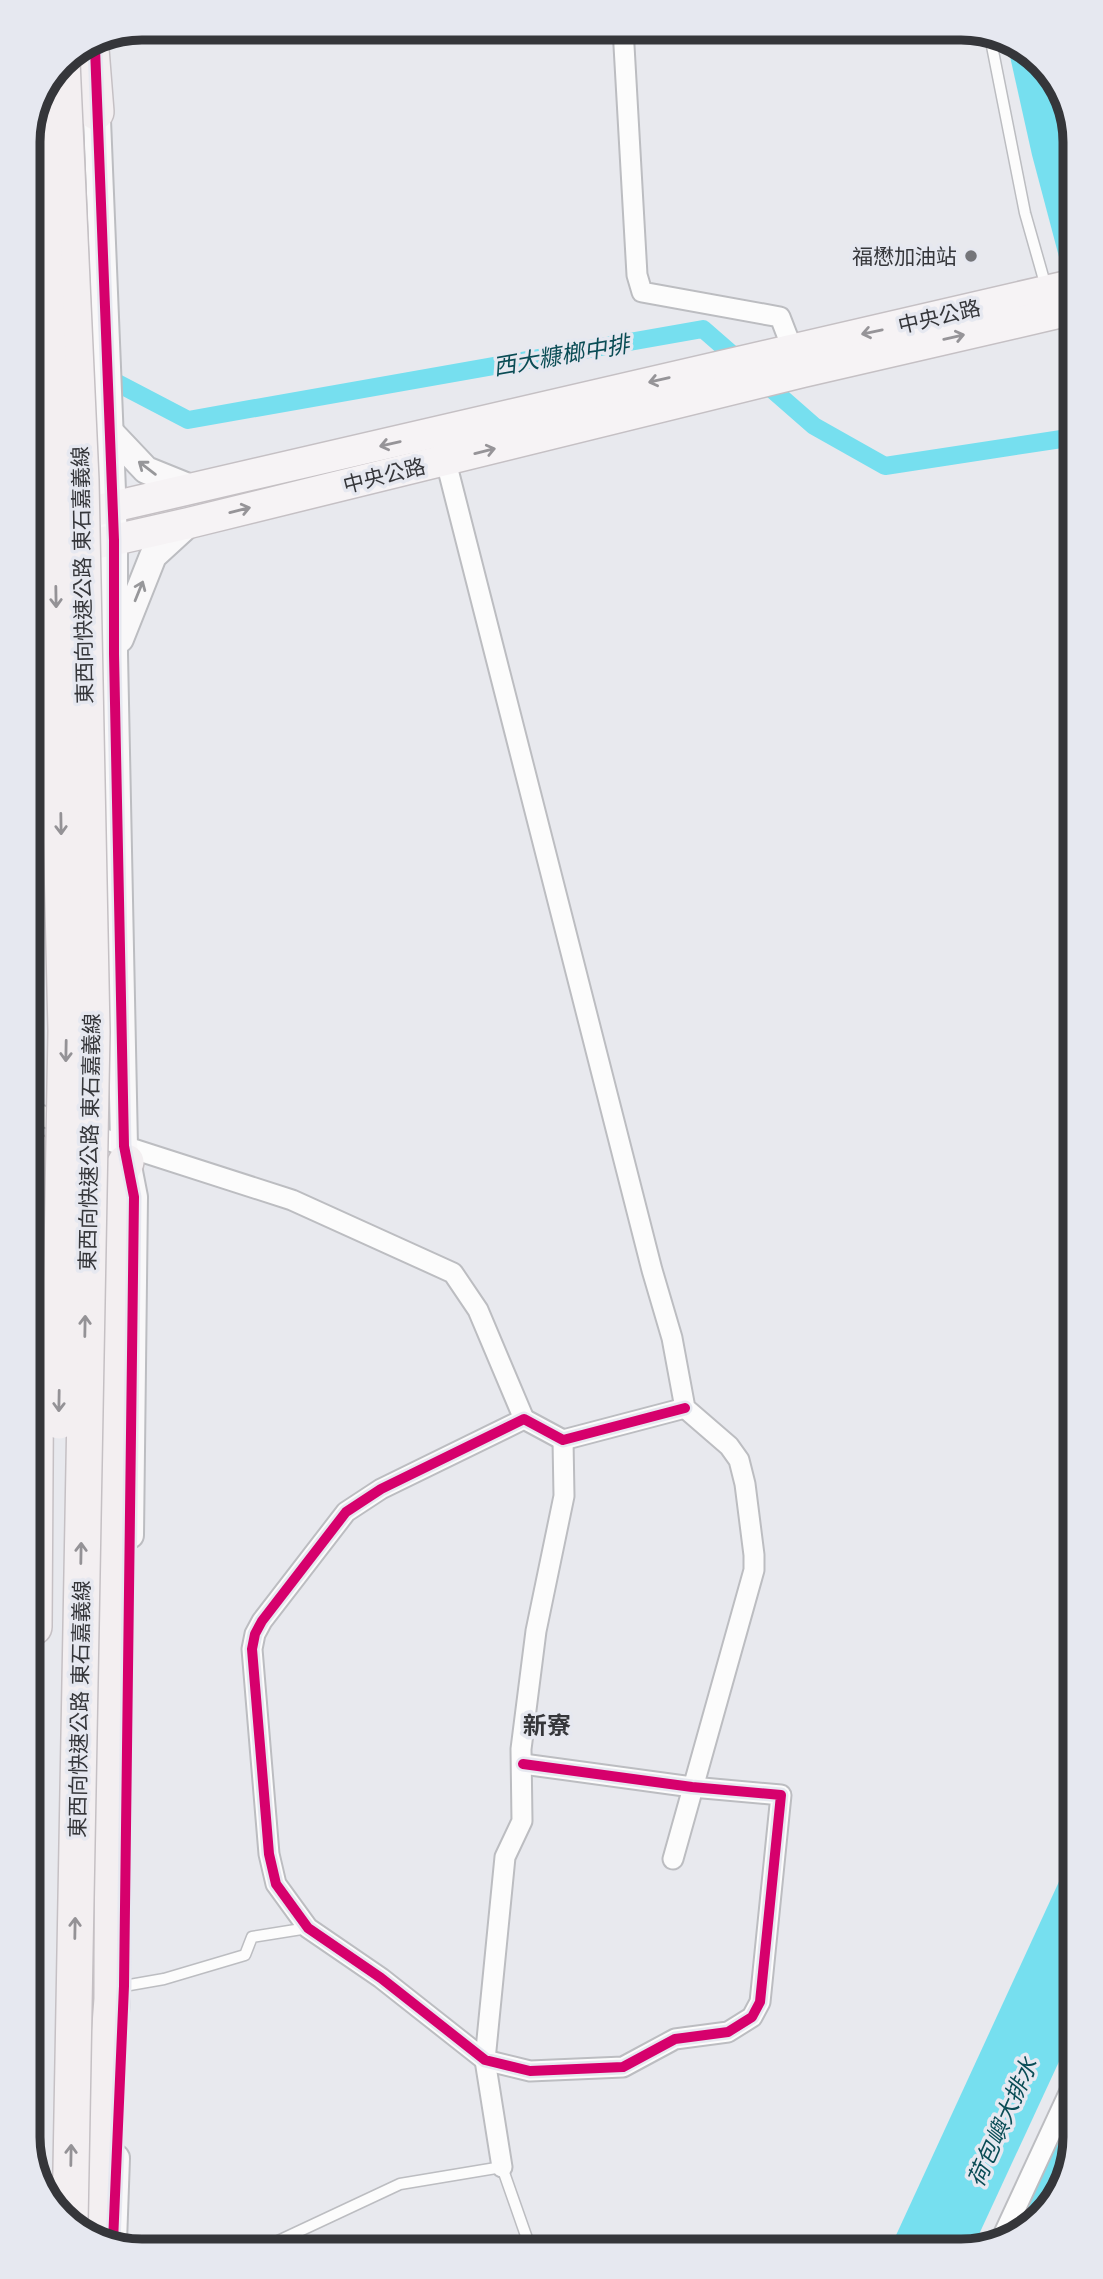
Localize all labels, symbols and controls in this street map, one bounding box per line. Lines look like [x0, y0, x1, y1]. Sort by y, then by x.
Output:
place label: 福懋加油站 [852, 243, 957, 269]
marker: 福懋加油站 [963, 248, 979, 264]
street label: 中央公路 [895, 294, 983, 338]
one-way arrow [861, 325, 884, 339]
water label: 西大糠榔中排 [491, 328, 634, 381]
one-way arrow [942, 330, 965, 343]
one-way arrow [648, 374, 671, 387]
one-way arrow [379, 438, 401, 451]
one-way arrow [473, 444, 496, 457]
street label: 東西向快速公路 東石嘉義線 [67, 446, 97, 704]
street label: 中央公路 [340, 452, 428, 498]
one-way arrow [138, 460, 156, 475]
one-way arrow [228, 503, 251, 516]
one-way arrow [134, 580, 147, 602]
one-way arrow [49, 585, 62, 608]
one-way arrow [54, 812, 68, 835]
street label: 東西向快速公路 東石嘉義線 [74, 1013, 104, 1271]
one-way arrow [59, 1040, 72, 1063]
one-way arrow [79, 1315, 92, 1338]
one-way arrow [52, 1390, 66, 1413]
one-way arrow [74, 1542, 88, 1565]
street label: 東西向快速公路 東石嘉義線 [64, 1580, 94, 1838]
district label: 新寮 [523, 1710, 571, 1740]
one-way arrow [68, 1916, 82, 1939]
water label: 荷包嶼大排水 [961, 2052, 1044, 2191]
one-way arrow [64, 2144, 78, 2167]

